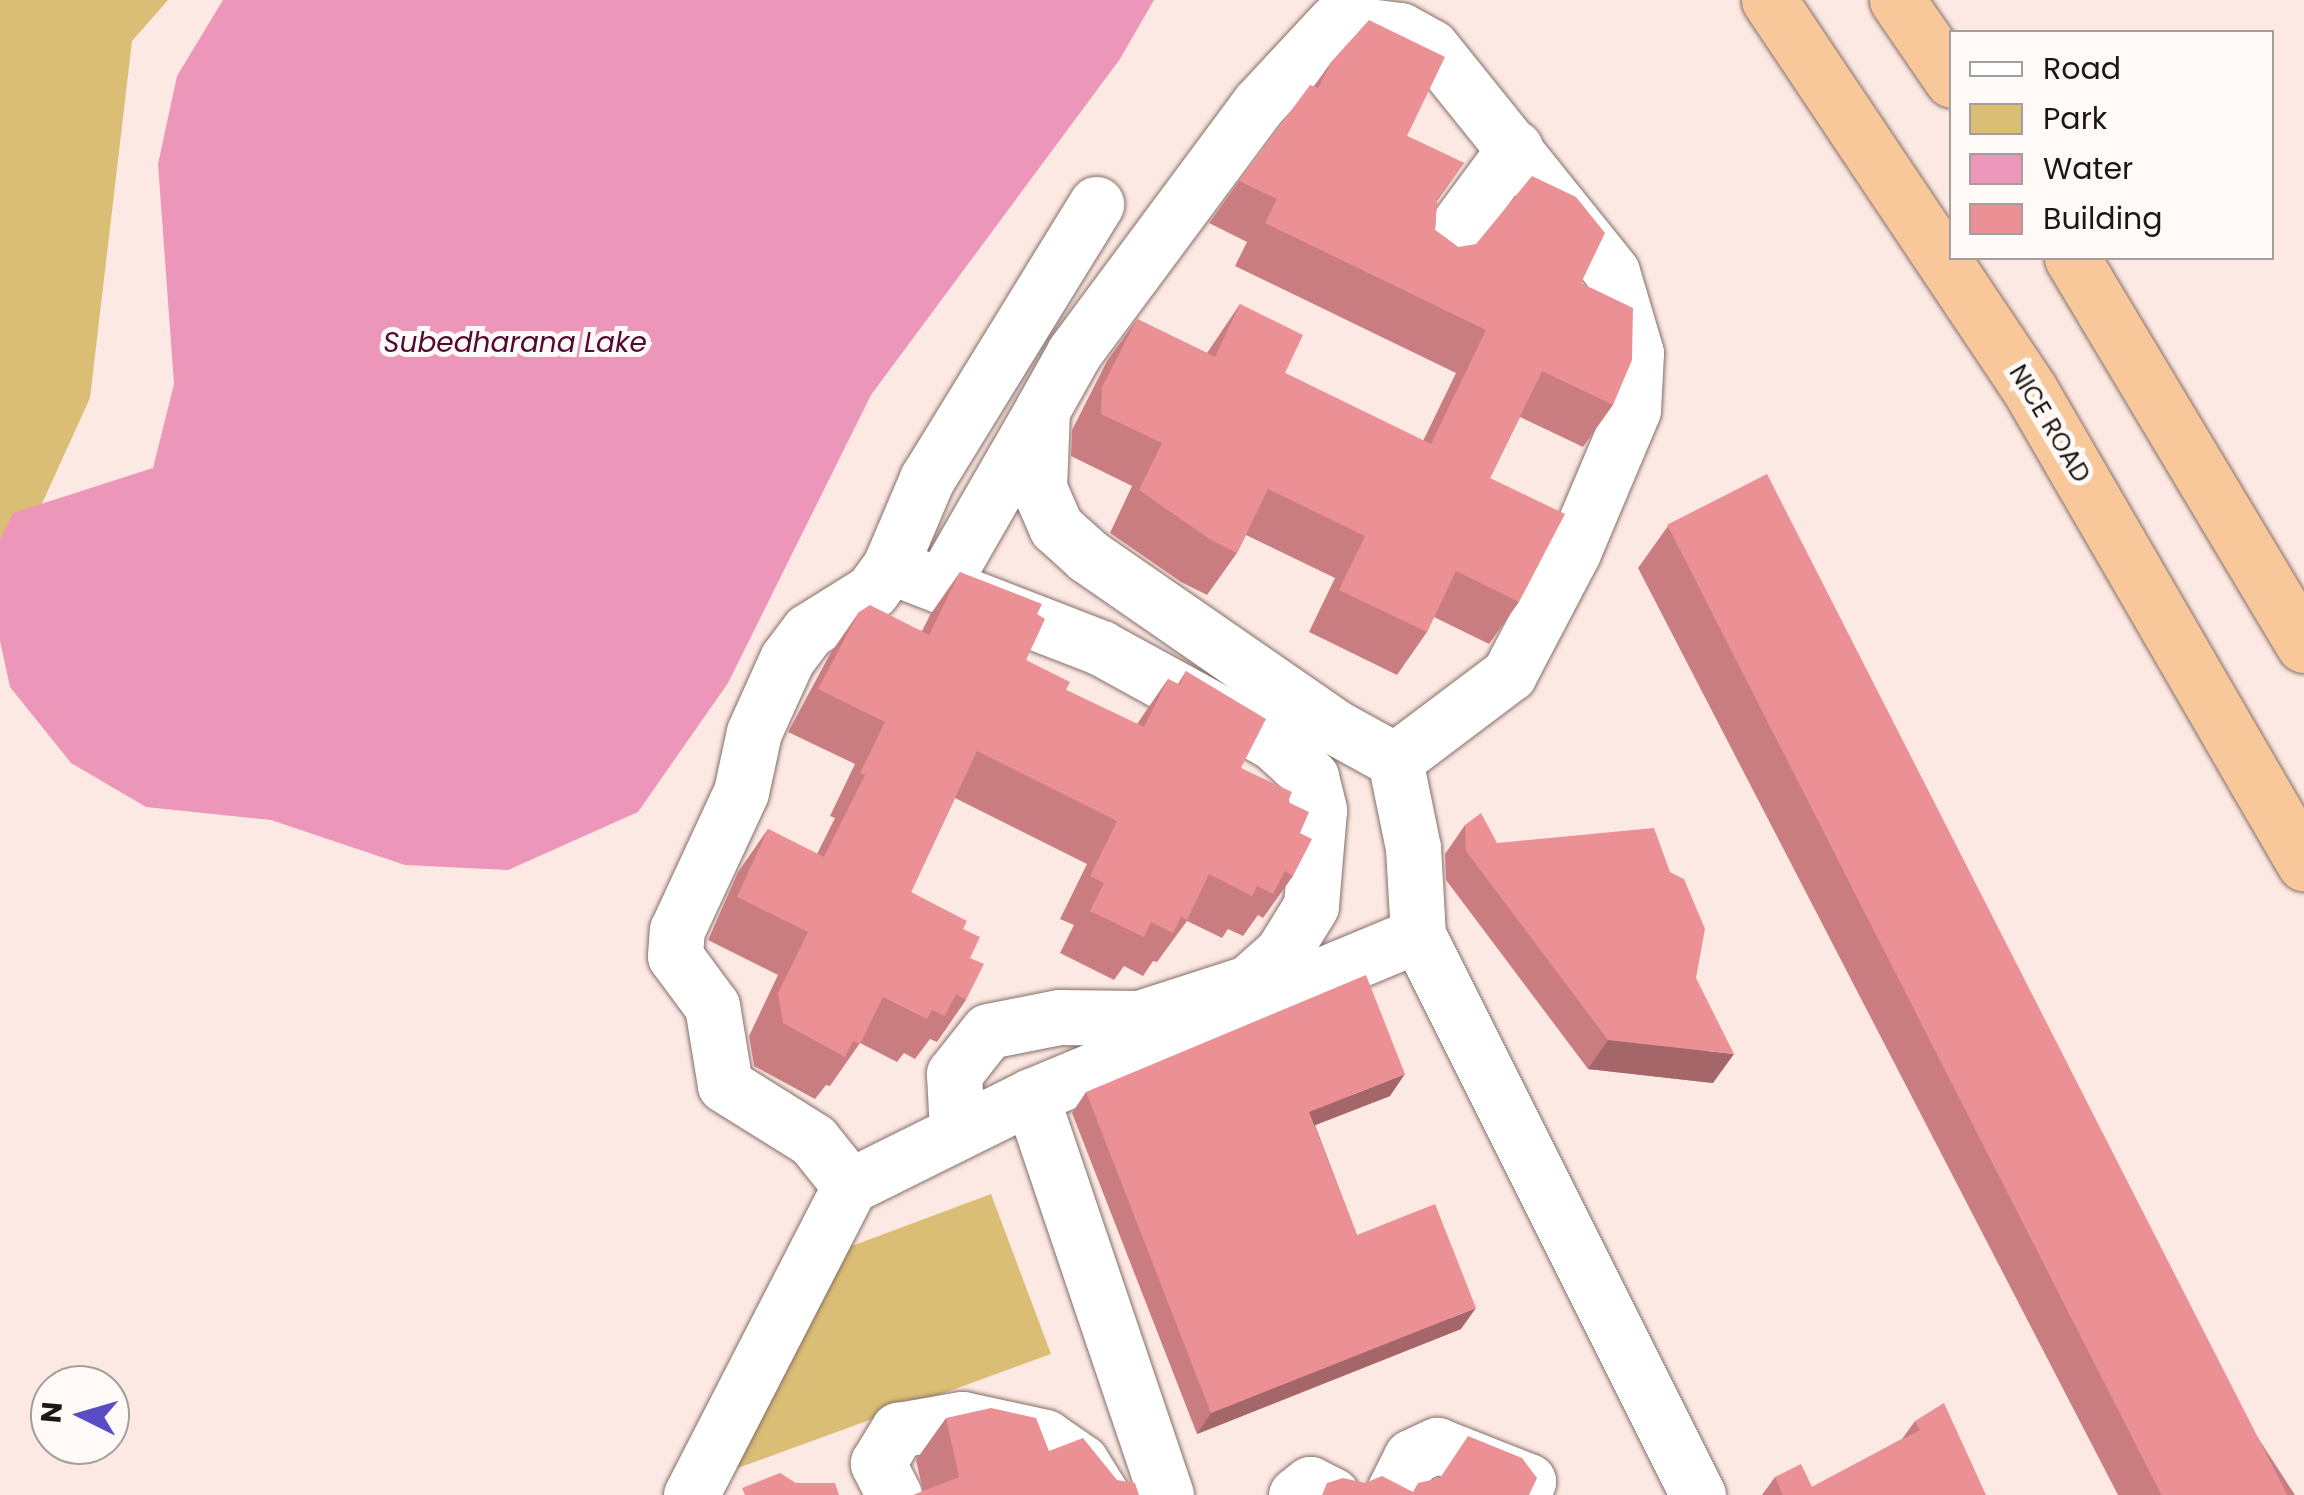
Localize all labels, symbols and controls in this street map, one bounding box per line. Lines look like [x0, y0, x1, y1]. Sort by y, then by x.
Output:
legend [1949, 30, 2274, 260]
text: Road [2043, 47, 2121, 90]
text: Park [2043, 97, 2107, 140]
text: Water [2043, 147, 2133, 190]
text: Building [2043, 197, 2163, 240]
water label: Subedharana Lake [383, 326, 647, 360]
street label: NICE ROAD [2002, 360, 2096, 488]
north arrow [30, 1365, 130, 1465]
text: N [31, 1400, 72, 1425]

